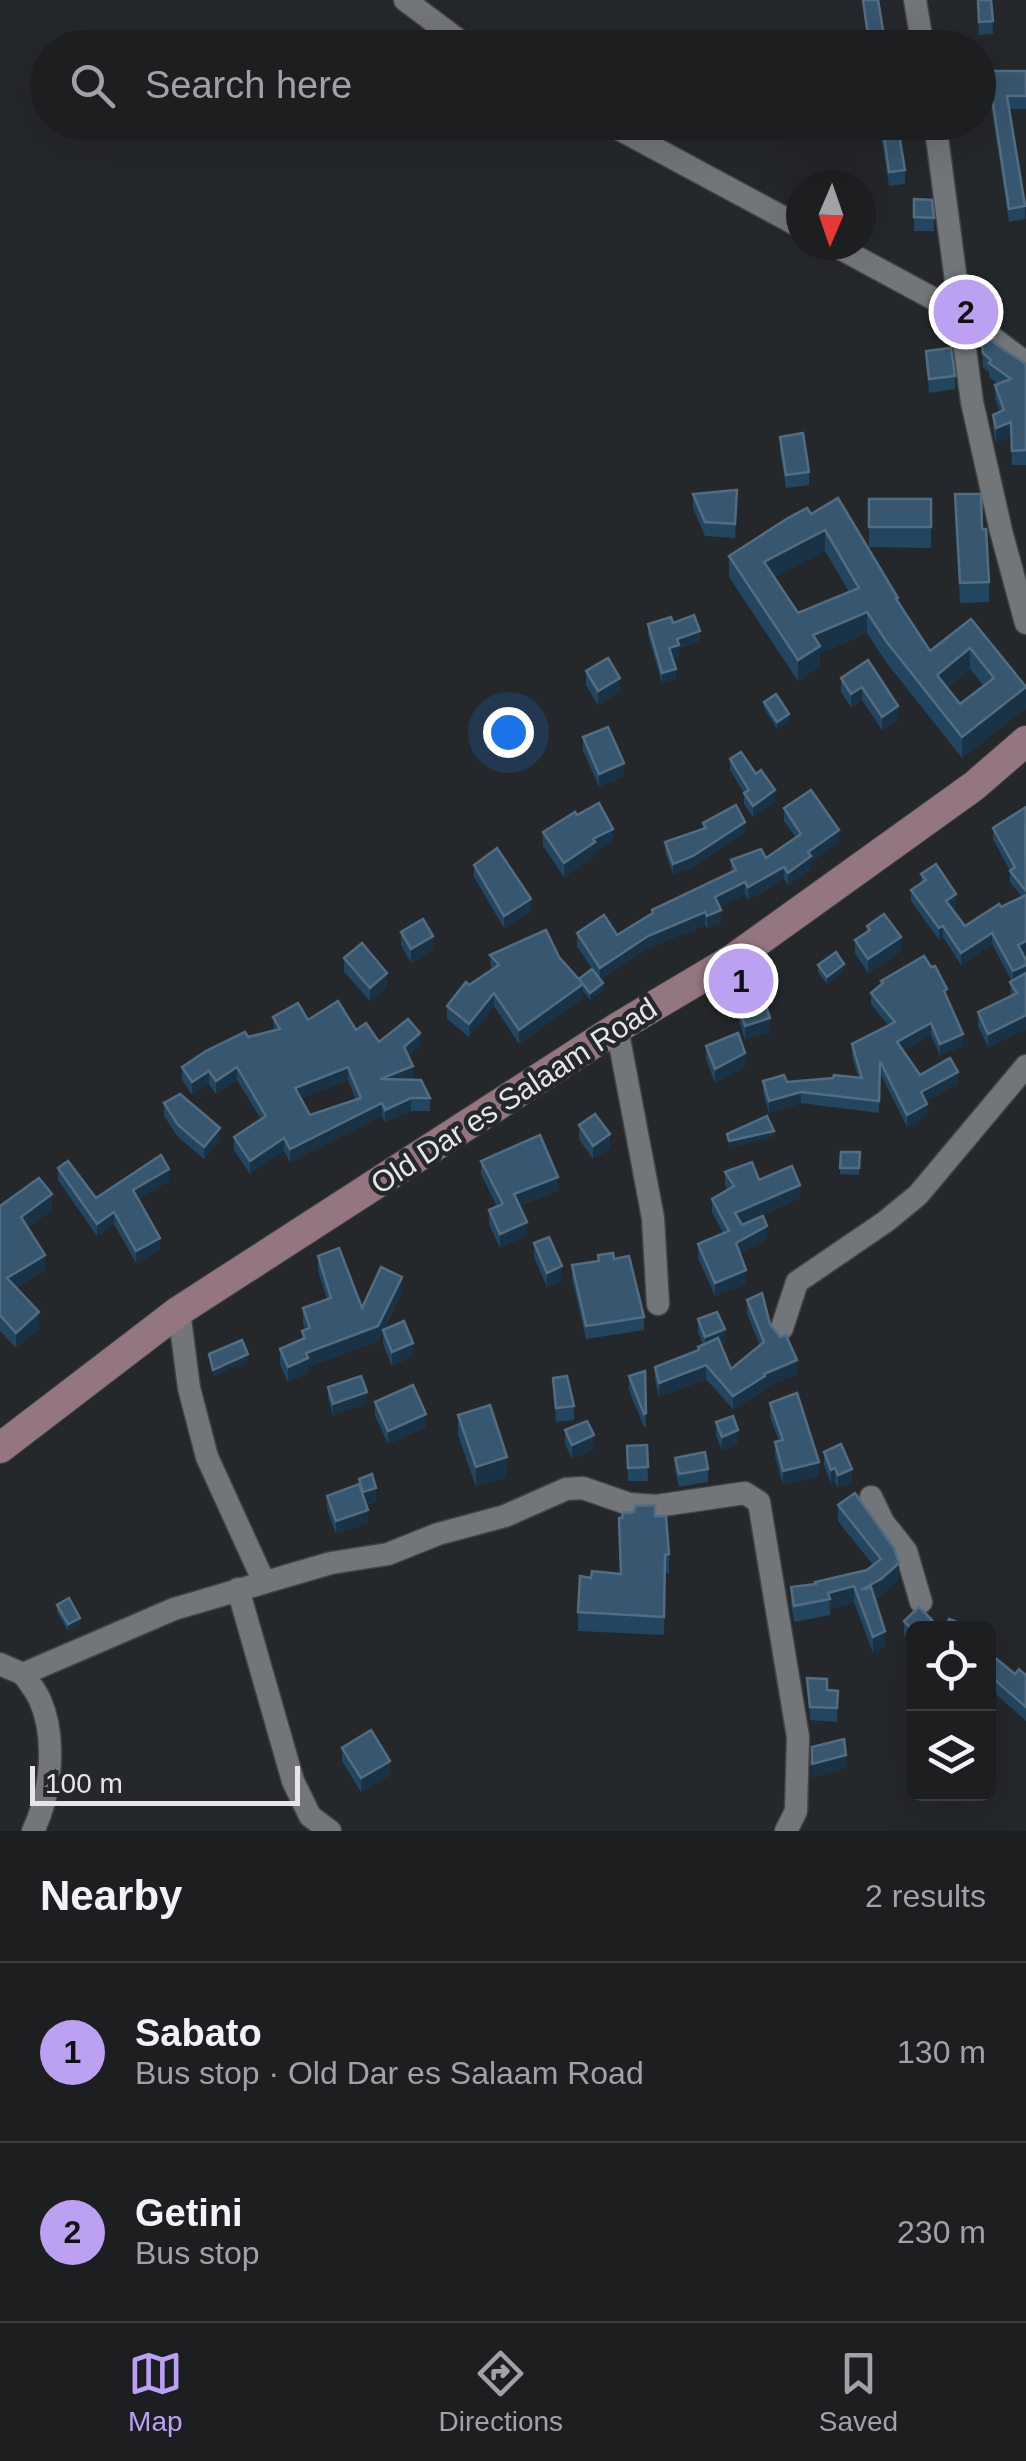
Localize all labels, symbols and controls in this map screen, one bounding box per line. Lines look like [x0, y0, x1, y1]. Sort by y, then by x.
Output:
search box [30, 30, 996, 140]
icon: search [65, 58, 120, 113]
text: Search here [145, 64, 352, 106]
north arrow [786, 170, 876, 260]
pin: 2 [934, 274, 998, 350]
your location [483, 707, 534, 758]
pin: 1 [708, 944, 774, 1018]
street label: Old Dar es Salaam Road [365, 991, 663, 1200]
map controls [906, 1621, 996, 1801]
button: locate [906, 1621, 996, 1711]
button: layers [906, 1711, 996, 1801]
scale bar [30, 1761, 300, 1806]
text: 100 m [45, 1768, 123, 1799]
text: Nearby [40, 1872, 182, 1919]
text: 2 results [865, 1878, 986, 1914]
text: Sabato [135, 2012, 262, 2054]
text: 1 [64, 2034, 81, 2070]
text: 130 m [897, 2034, 986, 2070]
text: Bus stop · Old Dar es Salaam Road [135, 2055, 644, 2091]
text: Getini [135, 2192, 243, 2234]
text: 2 [64, 2214, 81, 2250]
text: 230 m [897, 2214, 986, 2250]
text: Bus stop [135, 2235, 260, 2271]
tab: Map [128, 2346, 183, 2438]
tab: Directions [439, 2346, 563, 2438]
tab: Saved [819, 2346, 898, 2438]

